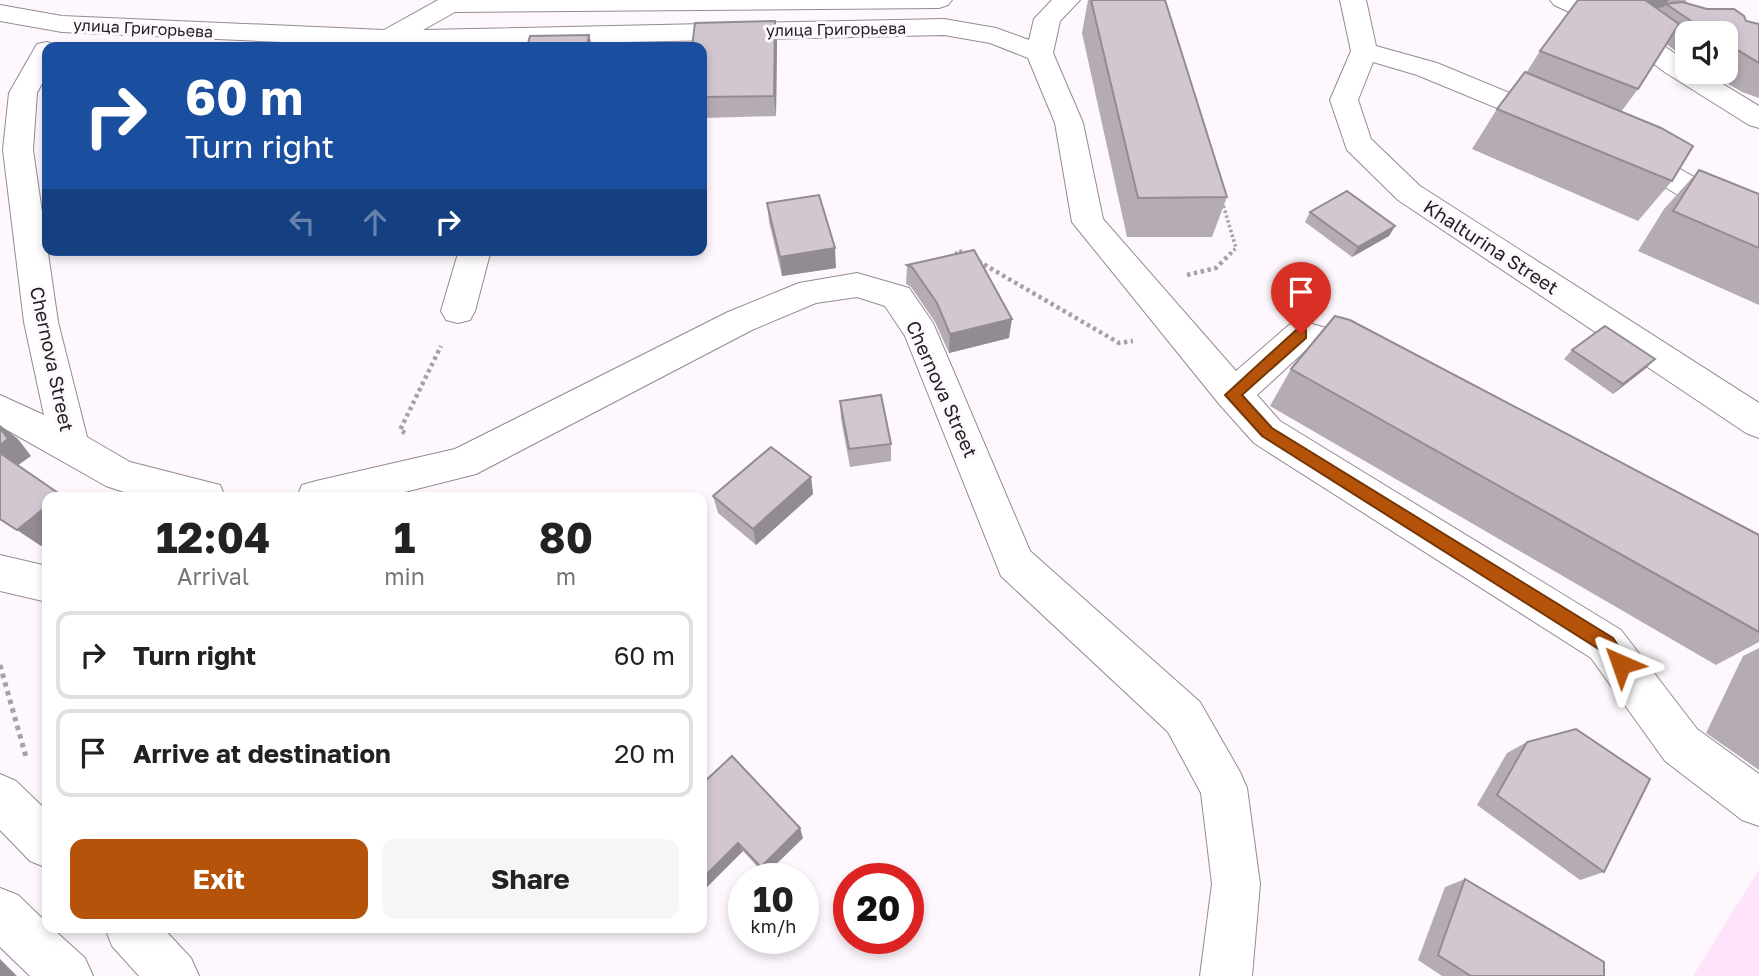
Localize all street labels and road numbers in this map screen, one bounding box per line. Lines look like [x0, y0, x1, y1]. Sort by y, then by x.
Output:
street label: улица Григорьева [72, 14, 214, 42]
street label: улица Григорьева [766, 18, 906, 40]
street label: Khalturina Street [1419, 194, 1563, 299]
street label: Chernova Street [26, 284, 79, 433]
street label: Chernova Street [902, 317, 983, 461]

